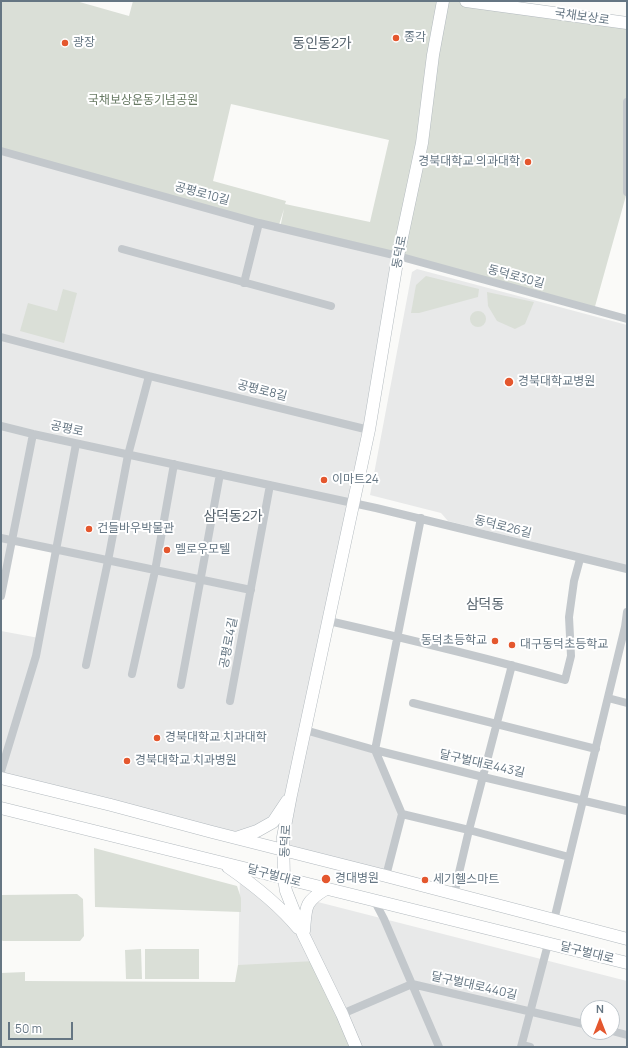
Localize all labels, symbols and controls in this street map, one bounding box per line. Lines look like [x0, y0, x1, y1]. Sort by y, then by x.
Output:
street label: 국채보상로 [554, 6, 610, 28]
place label: 종각 [404, 31, 426, 45]
marker: 종각 [391, 33, 401, 43]
place label: 광장 [73, 36, 95, 50]
district label: 동인동2가 [292, 36, 352, 52]
marker: 광장 [60, 38, 70, 48]
park label: 국채보상운동기념공원 [88, 94, 198, 108]
place label: 경북대학교 의과대학 [418, 155, 520, 169]
marker: 경북대학교 의과대학 [523, 157, 533, 167]
street label: 공평로10길 [173, 180, 231, 208]
street label: 동덕로 [390, 234, 410, 270]
street label: 동덕로30길 [486, 263, 546, 291]
place label: 경북대학교병원 [518, 375, 595, 389]
marker: 경북대학교병원 [503, 376, 515, 388]
street label: 공평로8길 [235, 378, 289, 404]
street label: 공평로 [49, 419, 85, 439]
place label: 이마트24 [332, 473, 379, 487]
marker: 이마트24 [319, 475, 329, 485]
district label: 삼덕동2가 [203, 509, 263, 525]
street label: 동덕로26길 [473, 513, 533, 541]
place label: 건들바우박물관 [97, 522, 174, 536]
marker: 건들바우박물관 [84, 524, 94, 534]
place label: 멜로우모텔 [175, 543, 230, 557]
marker: 멜로우모텔 [162, 545, 172, 555]
district label: 삼덕동 [466, 597, 504, 613]
street label: 공평로4길 [217, 616, 241, 670]
place label: 동덕초등학교 [421, 634, 487, 648]
marker: 동덕초등학교 [490, 636, 500, 646]
place label: 대구동덕초등학교 [520, 638, 608, 652]
marker: 대구동덕초등학교 [507, 640, 517, 650]
place label: 경북대학교 치과대학 [165, 731, 267, 745]
marker: 경북대학교 치과대학 [152, 733, 162, 743]
street label: 달구벌대로443길 [438, 747, 526, 781]
place label: 경북대학교 치과병원 [135, 754, 237, 768]
marker: 경북대학교 치과병원 [122, 756, 132, 766]
street label: 동덕로 [278, 824, 294, 858]
street label: 달구벌대로 [245, 862, 303, 890]
place label: 경대병원 [335, 872, 379, 886]
marker: 경대병원 [320, 873, 332, 885]
place label: 세기헬스마트 [433, 873, 499, 887]
marker: 세기헬스마트 [420, 875, 430, 885]
street label: 달구벌대로 [558, 939, 616, 967]
street label: 달구벌대로440길 [430, 969, 518, 1003]
north arrow [580, 1000, 620, 1040]
text: N [596, 1001, 604, 1016]
scale bar [10, 1014, 75, 1040]
text: 50 m [15, 1020, 42, 1037]

